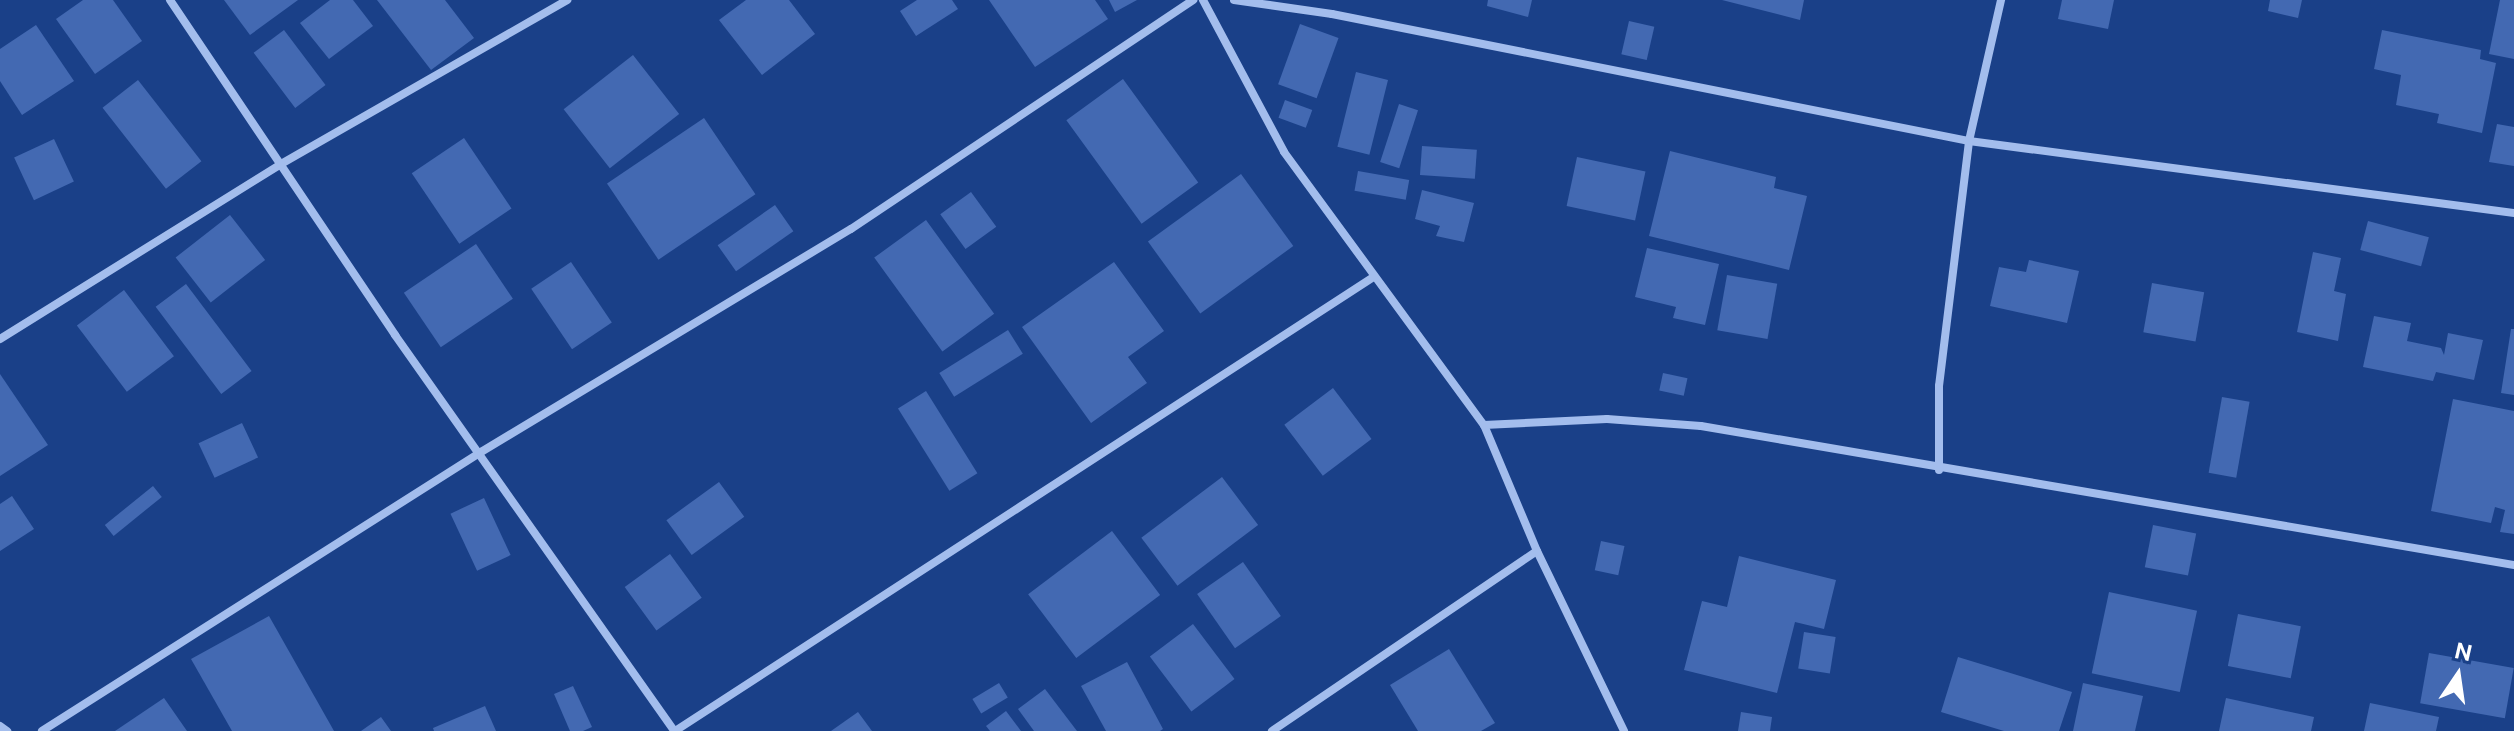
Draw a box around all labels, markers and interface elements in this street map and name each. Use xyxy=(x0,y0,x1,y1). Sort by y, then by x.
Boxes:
north arrow xyxy=(2418,635,2498,715)
text: N xyxy=(2452,637,2475,666)

